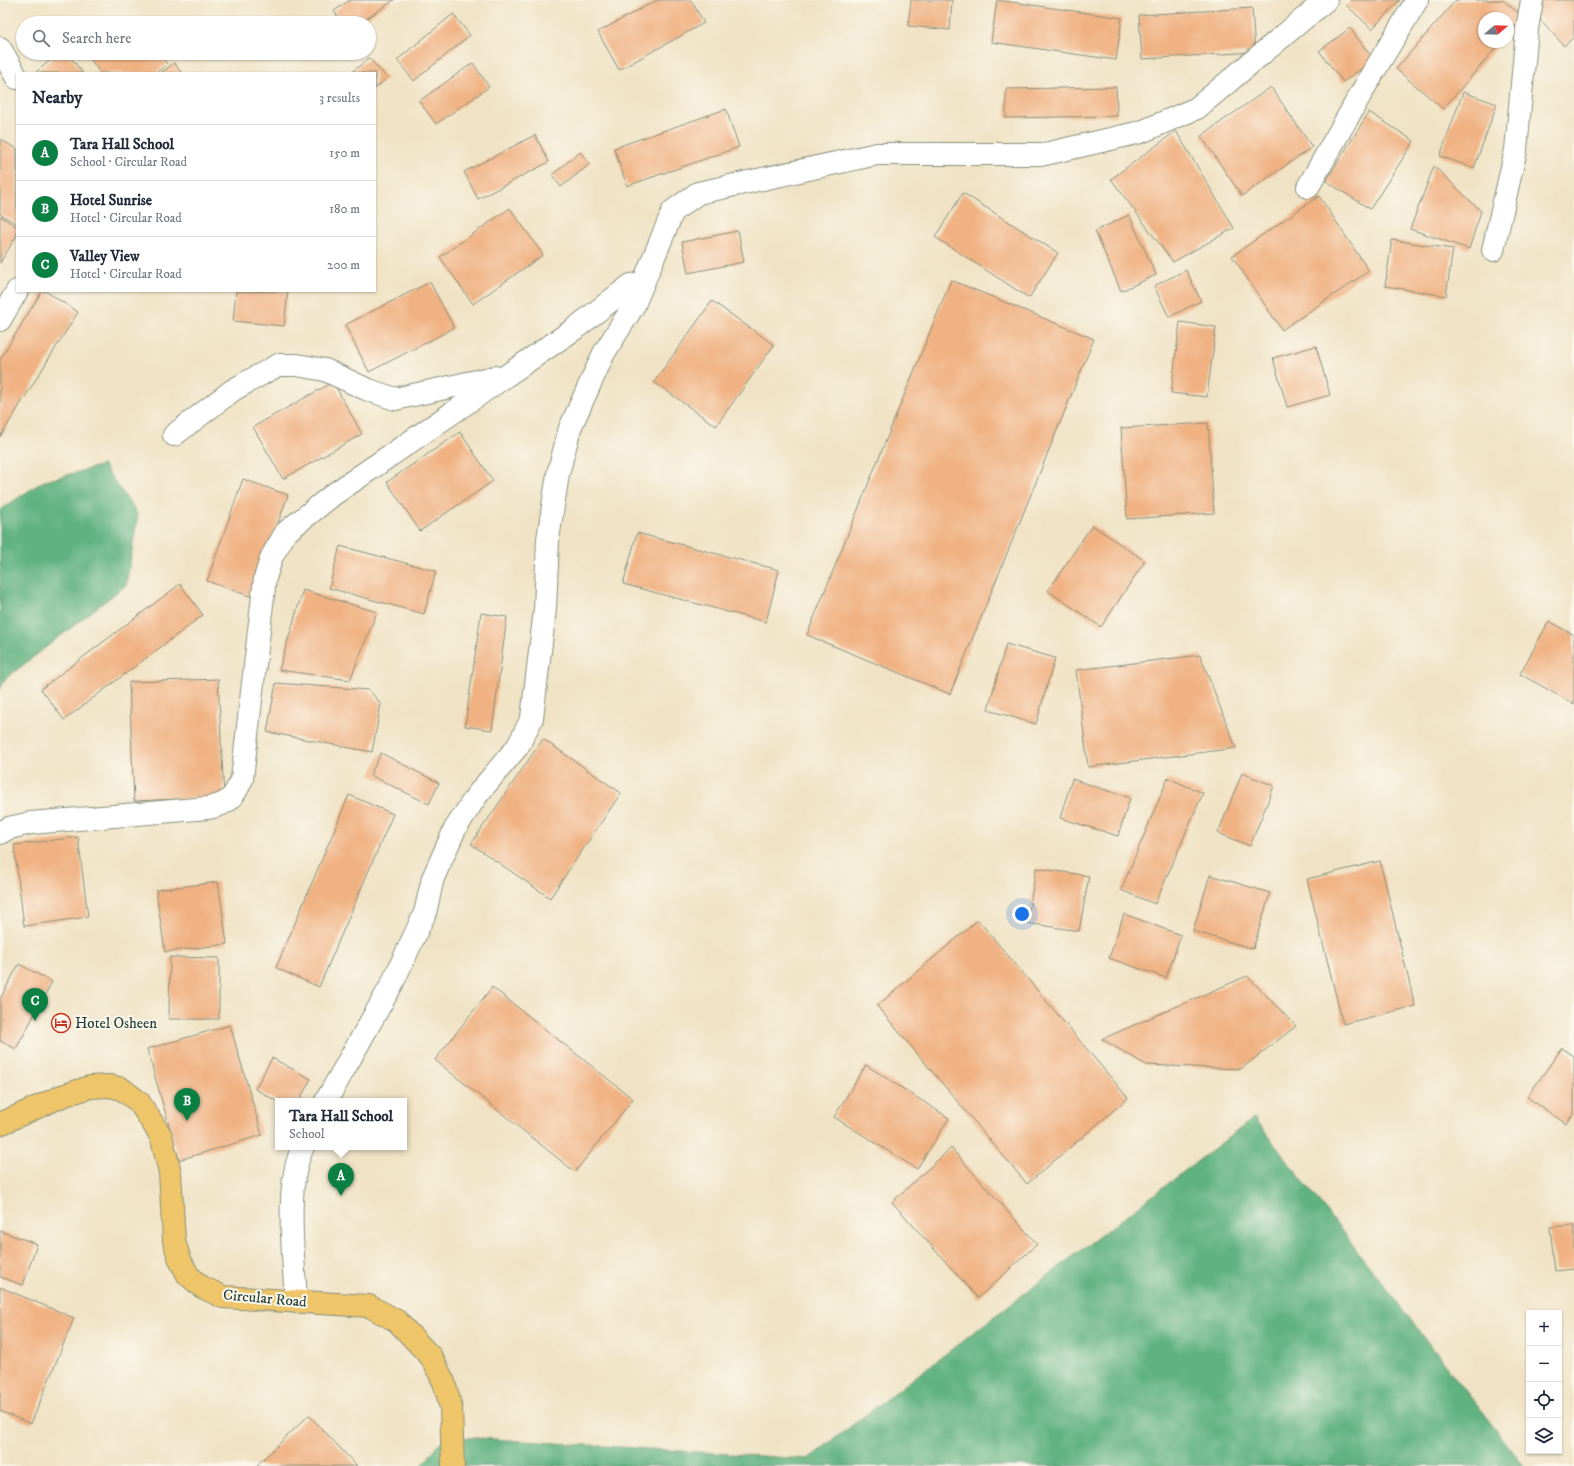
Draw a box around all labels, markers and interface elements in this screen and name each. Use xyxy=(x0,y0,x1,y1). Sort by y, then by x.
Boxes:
north arrow xyxy=(1478,12,1514,48)
search box xyxy=(16,16,376,60)
icon: search xyxy=(30,27,52,49)
text: Search here xyxy=(62,29,131,48)
text: Nearby xyxy=(32,87,82,109)
text: 3 results xyxy=(319,90,360,106)
text: Tara Hall School xyxy=(70,135,174,154)
text: A xyxy=(41,145,49,161)
text: 150 m xyxy=(329,145,360,161)
text: School · Circular Road xyxy=(70,154,187,170)
text: Hotel Sunrise xyxy=(70,191,152,210)
text: B xyxy=(41,201,49,217)
text: 180 m xyxy=(329,201,360,217)
text: Hotel · Circular Road xyxy=(70,210,182,226)
text: Valley View xyxy=(70,247,139,266)
text: C xyxy=(41,257,49,273)
text: 200 m xyxy=(327,257,360,273)
text: Hotel · Circular Road xyxy=(70,266,182,282)
your location xyxy=(1012,904,1032,924)
pin: C xyxy=(22,988,48,1021)
hotel icon: Hotel Osheen xyxy=(50,1012,72,1034)
place label: Hotel Osheen xyxy=(75,1014,157,1033)
pin: B xyxy=(174,1088,200,1121)
popup xyxy=(275,1098,407,1150)
text: Tara Hall School xyxy=(289,1107,393,1126)
text: School xyxy=(289,1126,325,1142)
pin: A xyxy=(328,1163,354,1196)
street label: Circular Road xyxy=(222,1285,308,1312)
map controls xyxy=(1526,1310,1562,1454)
button: + xyxy=(1526,1310,1562,1346)
button: − xyxy=(1526,1346,1562,1382)
button: locate xyxy=(1526,1382,1562,1418)
button: layers xyxy=(1526,1418,1562,1454)

